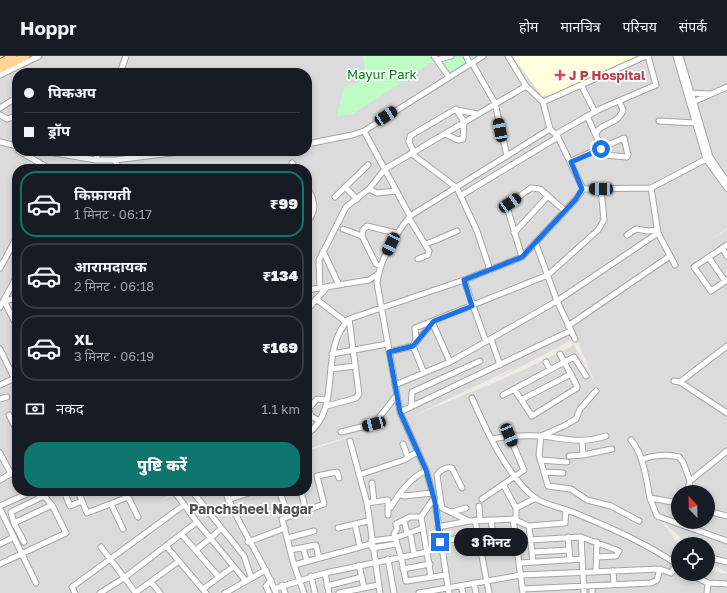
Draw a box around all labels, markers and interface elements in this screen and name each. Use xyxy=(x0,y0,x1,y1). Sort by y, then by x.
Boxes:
text: Hoppr xyxy=(20,16,77,39)
text: होम xyxy=(519,18,538,35)
text: मानचित्र xyxy=(560,18,601,35)
text: परिचय xyxy=(623,18,657,35)
text: संपर्क xyxy=(679,18,707,35)
park label: Mayur Park xyxy=(347,66,418,82)
place label: J P Hospital xyxy=(569,67,646,83)
marker: J P Hospital xyxy=(554,69,566,81)
text: पिकअप xyxy=(48,83,96,101)
car xyxy=(373,104,399,128)
car xyxy=(492,117,508,143)
text: ड्रॉप xyxy=(48,121,70,139)
route start xyxy=(592,140,610,158)
car xyxy=(589,183,613,195)
text: किफ़ायती xyxy=(74,185,131,203)
icon: car xyxy=(26,186,62,222)
car xyxy=(497,191,523,215)
text: ₹99 xyxy=(270,194,298,212)
text: 1 मिनट · 06:17 xyxy=(74,206,152,222)
car xyxy=(380,231,402,257)
text: आरामदायक xyxy=(74,257,147,275)
icon: car xyxy=(26,258,62,294)
text: ₹134 xyxy=(262,266,298,284)
text: 2 मिनट · 06:18 xyxy=(74,278,154,294)
icon: car xyxy=(26,330,62,366)
text: XL xyxy=(74,330,93,348)
text: ₹169 xyxy=(262,338,298,356)
text: 3 मिनट · 06:19 xyxy=(74,348,154,364)
icon: cash xyxy=(24,398,46,420)
text: नकद xyxy=(56,399,84,417)
text: 1.1 km xyxy=(261,401,300,417)
car xyxy=(361,415,387,433)
car xyxy=(499,422,519,448)
button: पुष्टि करें xyxy=(24,442,300,488)
north arrow xyxy=(671,485,715,529)
map controls xyxy=(671,485,715,581)
district label: Panchsheel Nagar xyxy=(189,500,314,517)
callout: 3 मिनट xyxy=(454,528,528,556)
route end xyxy=(431,533,449,551)
text: 3 मिनट xyxy=(471,534,511,550)
button: locate xyxy=(671,537,715,581)

